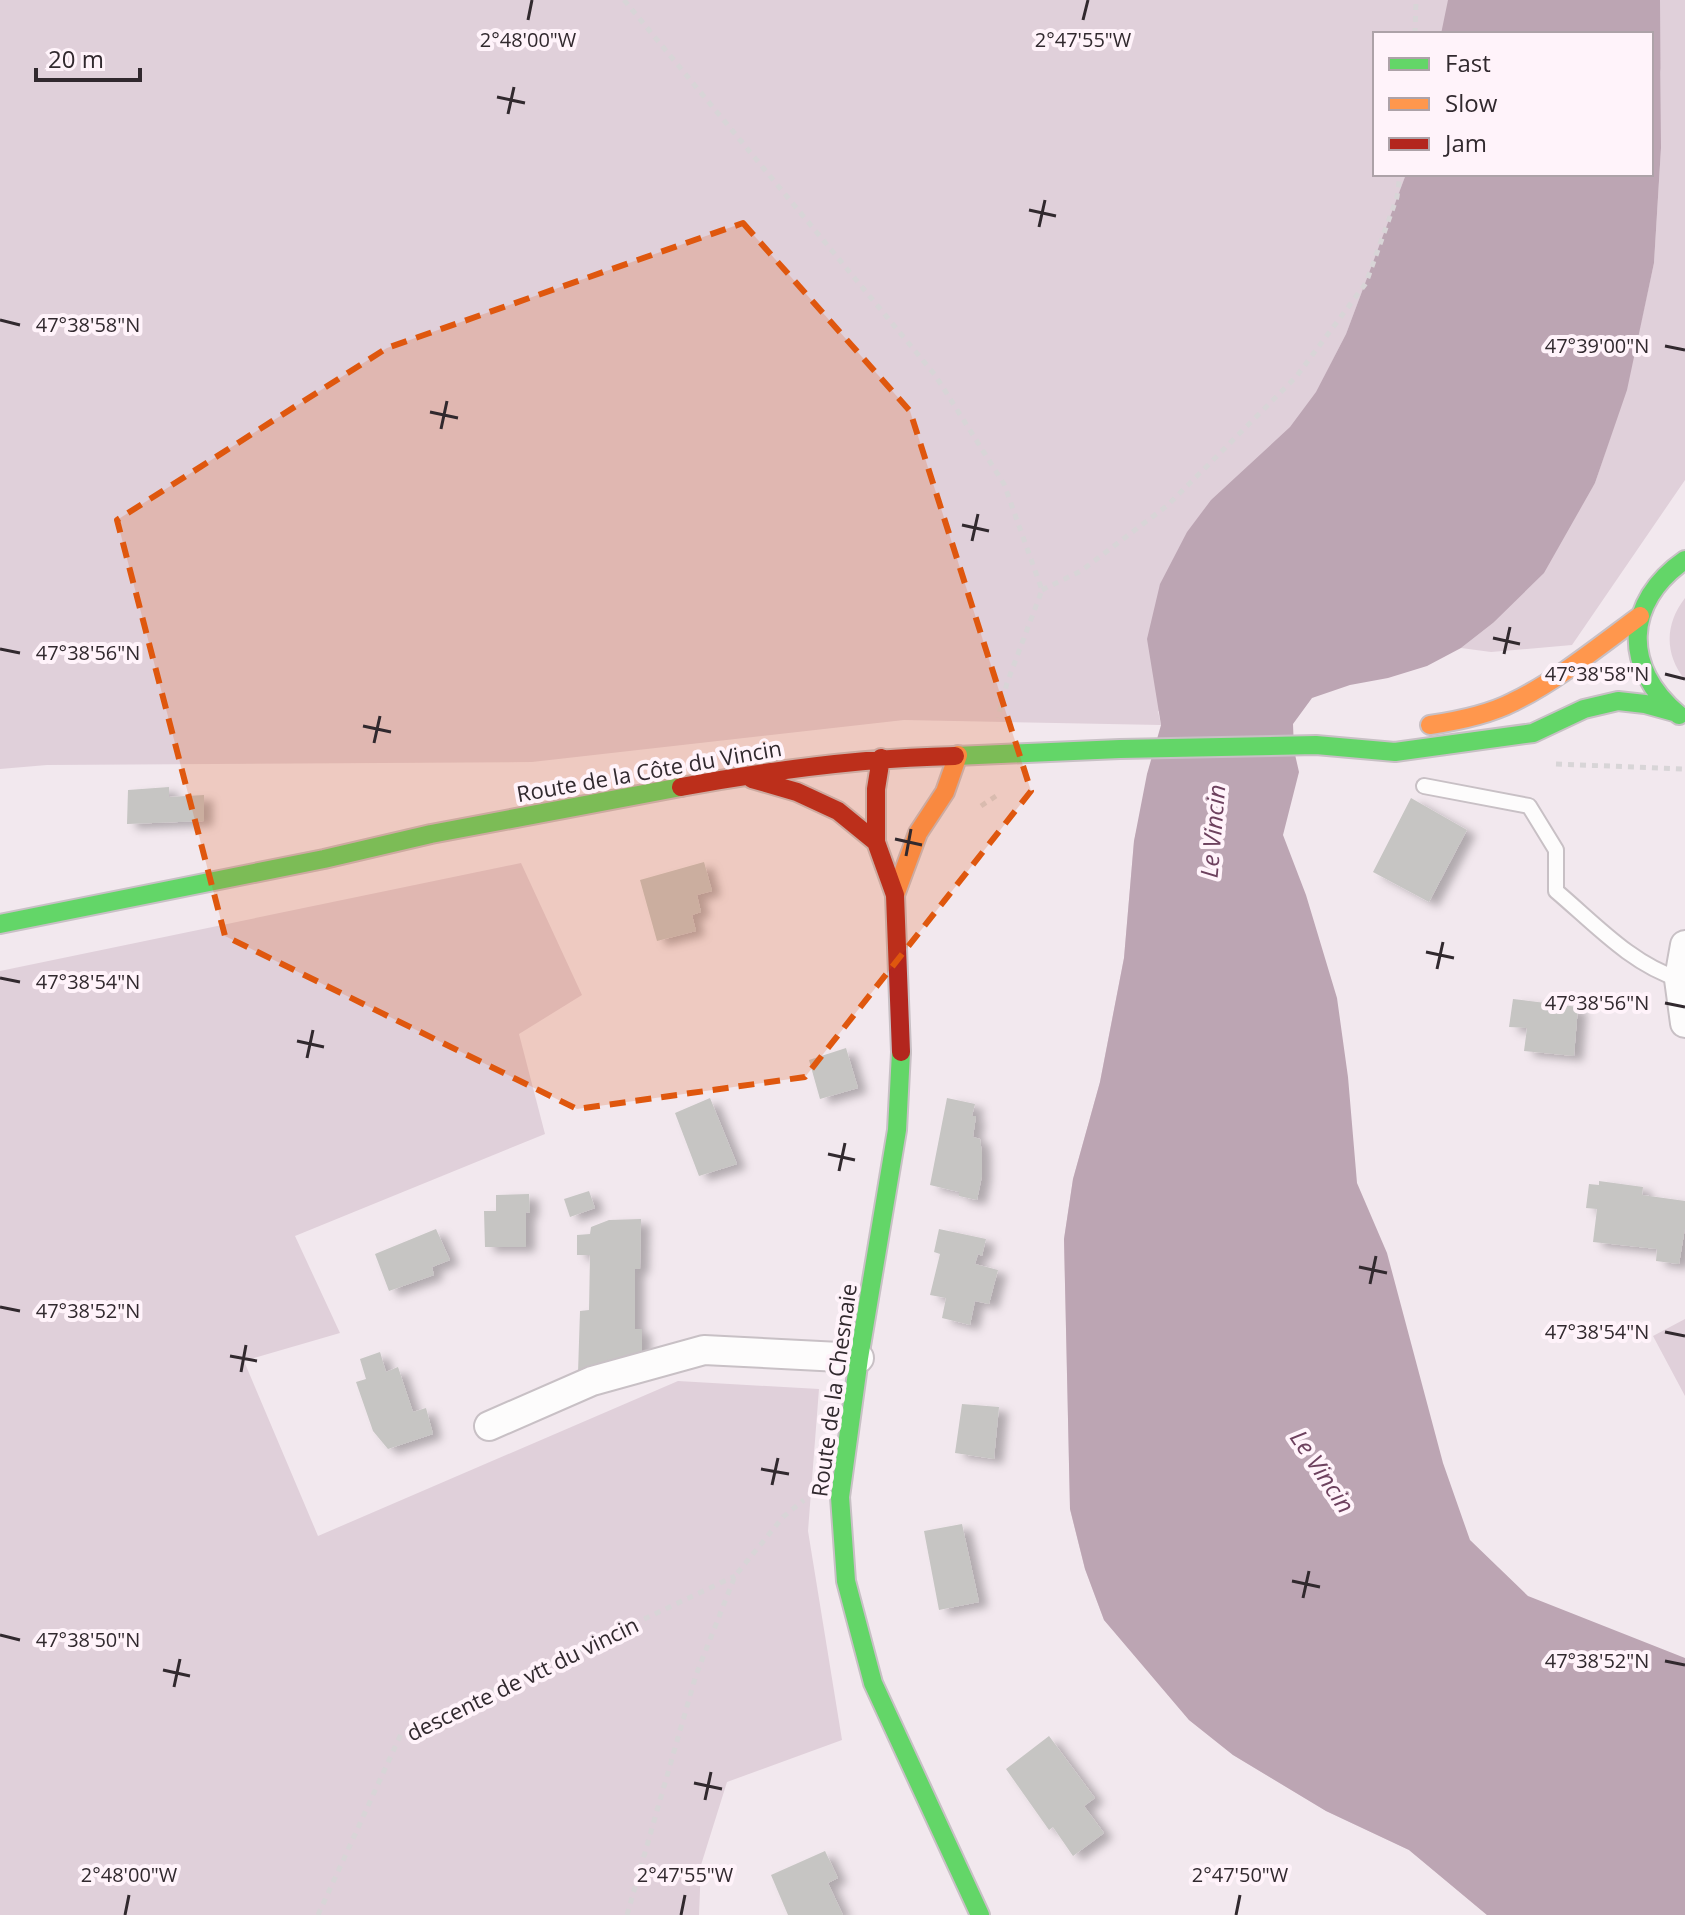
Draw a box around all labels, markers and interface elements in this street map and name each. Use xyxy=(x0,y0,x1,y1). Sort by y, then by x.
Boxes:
text: 2°48'00"W xyxy=(480,26,577,53)
text: 2°47'55"W xyxy=(1035,26,1132,53)
scale bar xyxy=(36,32,140,82)
legend xyxy=(1373,32,1653,176)
text: 20 m xyxy=(48,42,104,75)
text: Fast xyxy=(1445,46,1491,79)
text: Slow xyxy=(1445,86,1498,119)
text: Jam xyxy=(1443,126,1487,159)
text: 47°38'58"N xyxy=(36,311,140,338)
text: 47°39'00"N xyxy=(1545,332,1649,359)
text: 47°38'56"N xyxy=(36,639,140,666)
text: 47°38'58"N xyxy=(1545,660,1649,687)
street label: Route de la Côte du Vincin xyxy=(514,732,784,808)
water label: Le Vincin xyxy=(1191,783,1233,879)
text: 47°38'54"N xyxy=(36,968,140,995)
text: 47°38'56"N xyxy=(1545,989,1649,1016)
street label: Route de la Chesnaie xyxy=(803,1281,863,1499)
text: 47°38'52"N xyxy=(36,1297,140,1324)
text: 47°38'54"N xyxy=(1545,1318,1649,1345)
water label: Le Vincin xyxy=(1283,1423,1363,1519)
street label: descente de vtt du vincin xyxy=(401,1609,643,1747)
text: 47°38'50"N xyxy=(36,1626,140,1653)
text: 47°38'52"N xyxy=(1545,1647,1649,1674)
text: 2°48'00"W xyxy=(81,1861,178,1888)
text: 2°47'55"W xyxy=(637,1861,734,1888)
text: 2°47'50"W xyxy=(1192,1861,1289,1888)

